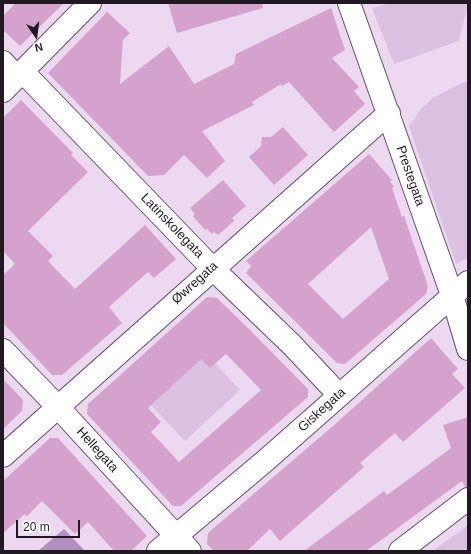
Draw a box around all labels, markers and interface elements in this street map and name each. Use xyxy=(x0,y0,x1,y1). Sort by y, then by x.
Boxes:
north arrow xyxy=(16,16,56,56)
text: N xyxy=(34,41,44,54)
street label: Prestegata xyxy=(392,144,428,208)
street label: Latinskolegata xyxy=(137,190,207,262)
street label: Øwregata xyxy=(169,258,221,308)
street label: Giskegata xyxy=(295,385,349,435)
street label: Hellegata xyxy=(73,424,121,476)
scale bar xyxy=(18,512,82,538)
text: 20 m xyxy=(23,520,50,534)

